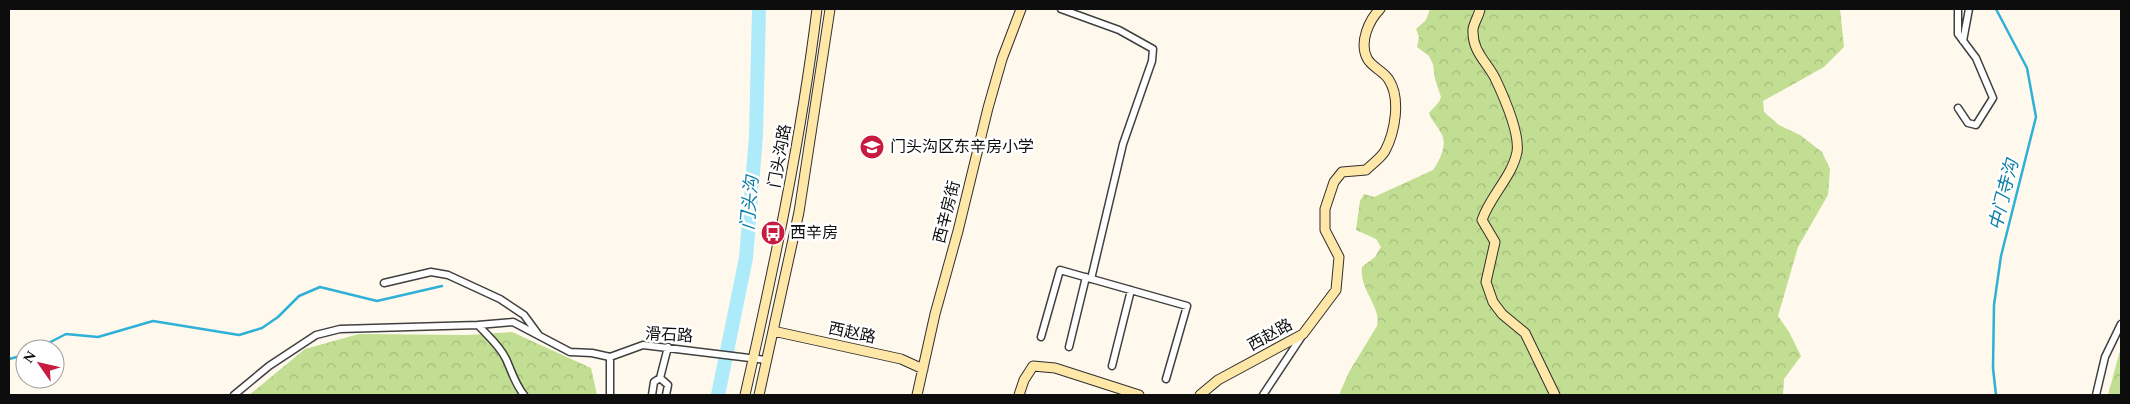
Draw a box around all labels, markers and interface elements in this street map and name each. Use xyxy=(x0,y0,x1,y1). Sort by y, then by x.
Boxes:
street label: 门头沟路 xyxy=(763,122,797,190)
school or university icon: 门头沟区东辛房小学 xyxy=(859,134,885,160)
place label: 门头沟区东辛房小学 xyxy=(890,135,1034,159)
water label: 中门寺沟 xyxy=(1982,155,2026,233)
water label: 门头沟 xyxy=(734,173,766,231)
street label: 西辛房街 xyxy=(928,178,966,246)
bus stop icon: 西辛房 xyxy=(760,220,786,246)
place label: 西辛房 xyxy=(790,221,838,245)
street label: 西赵路 xyxy=(1243,313,1297,357)
street label: 西赵路 xyxy=(826,316,878,350)
street label: 滑石路 xyxy=(644,322,694,348)
north arrow xyxy=(15,339,65,389)
text: N xyxy=(18,346,42,368)

